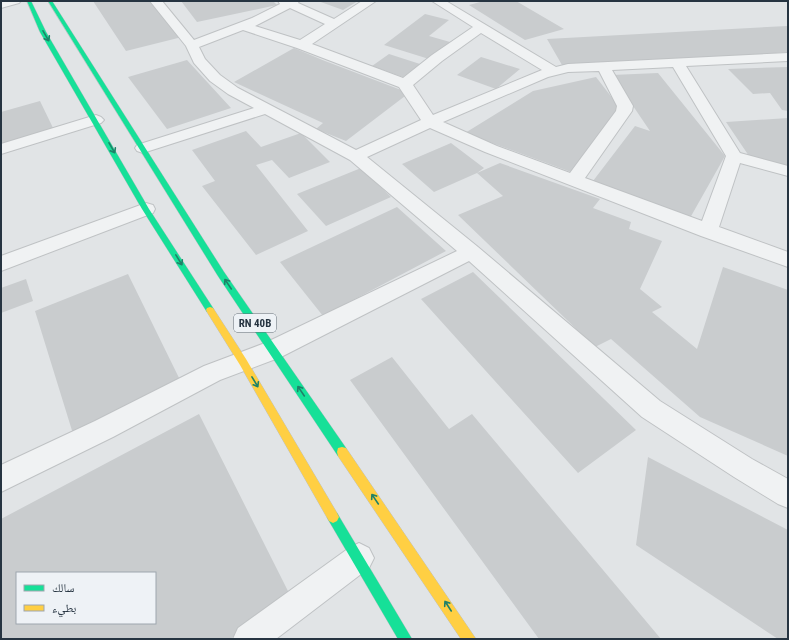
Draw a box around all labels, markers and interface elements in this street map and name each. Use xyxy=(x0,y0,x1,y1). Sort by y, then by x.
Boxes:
one-way arrow xyxy=(42,30,50,42)
one-way arrow xyxy=(108,142,116,154)
one-way arrow xyxy=(175,254,183,266)
one-way arrow xyxy=(224,279,232,290)
road number: RN 40B xyxy=(234,314,276,332)
one-way arrow xyxy=(251,376,259,388)
one-way arrow xyxy=(297,386,305,397)
one-way arrow xyxy=(371,494,379,505)
legend xyxy=(16,572,156,624)
text: سالك xyxy=(52,581,74,595)
text: بطيء xyxy=(52,601,76,618)
one-way arrow xyxy=(443,601,452,612)

